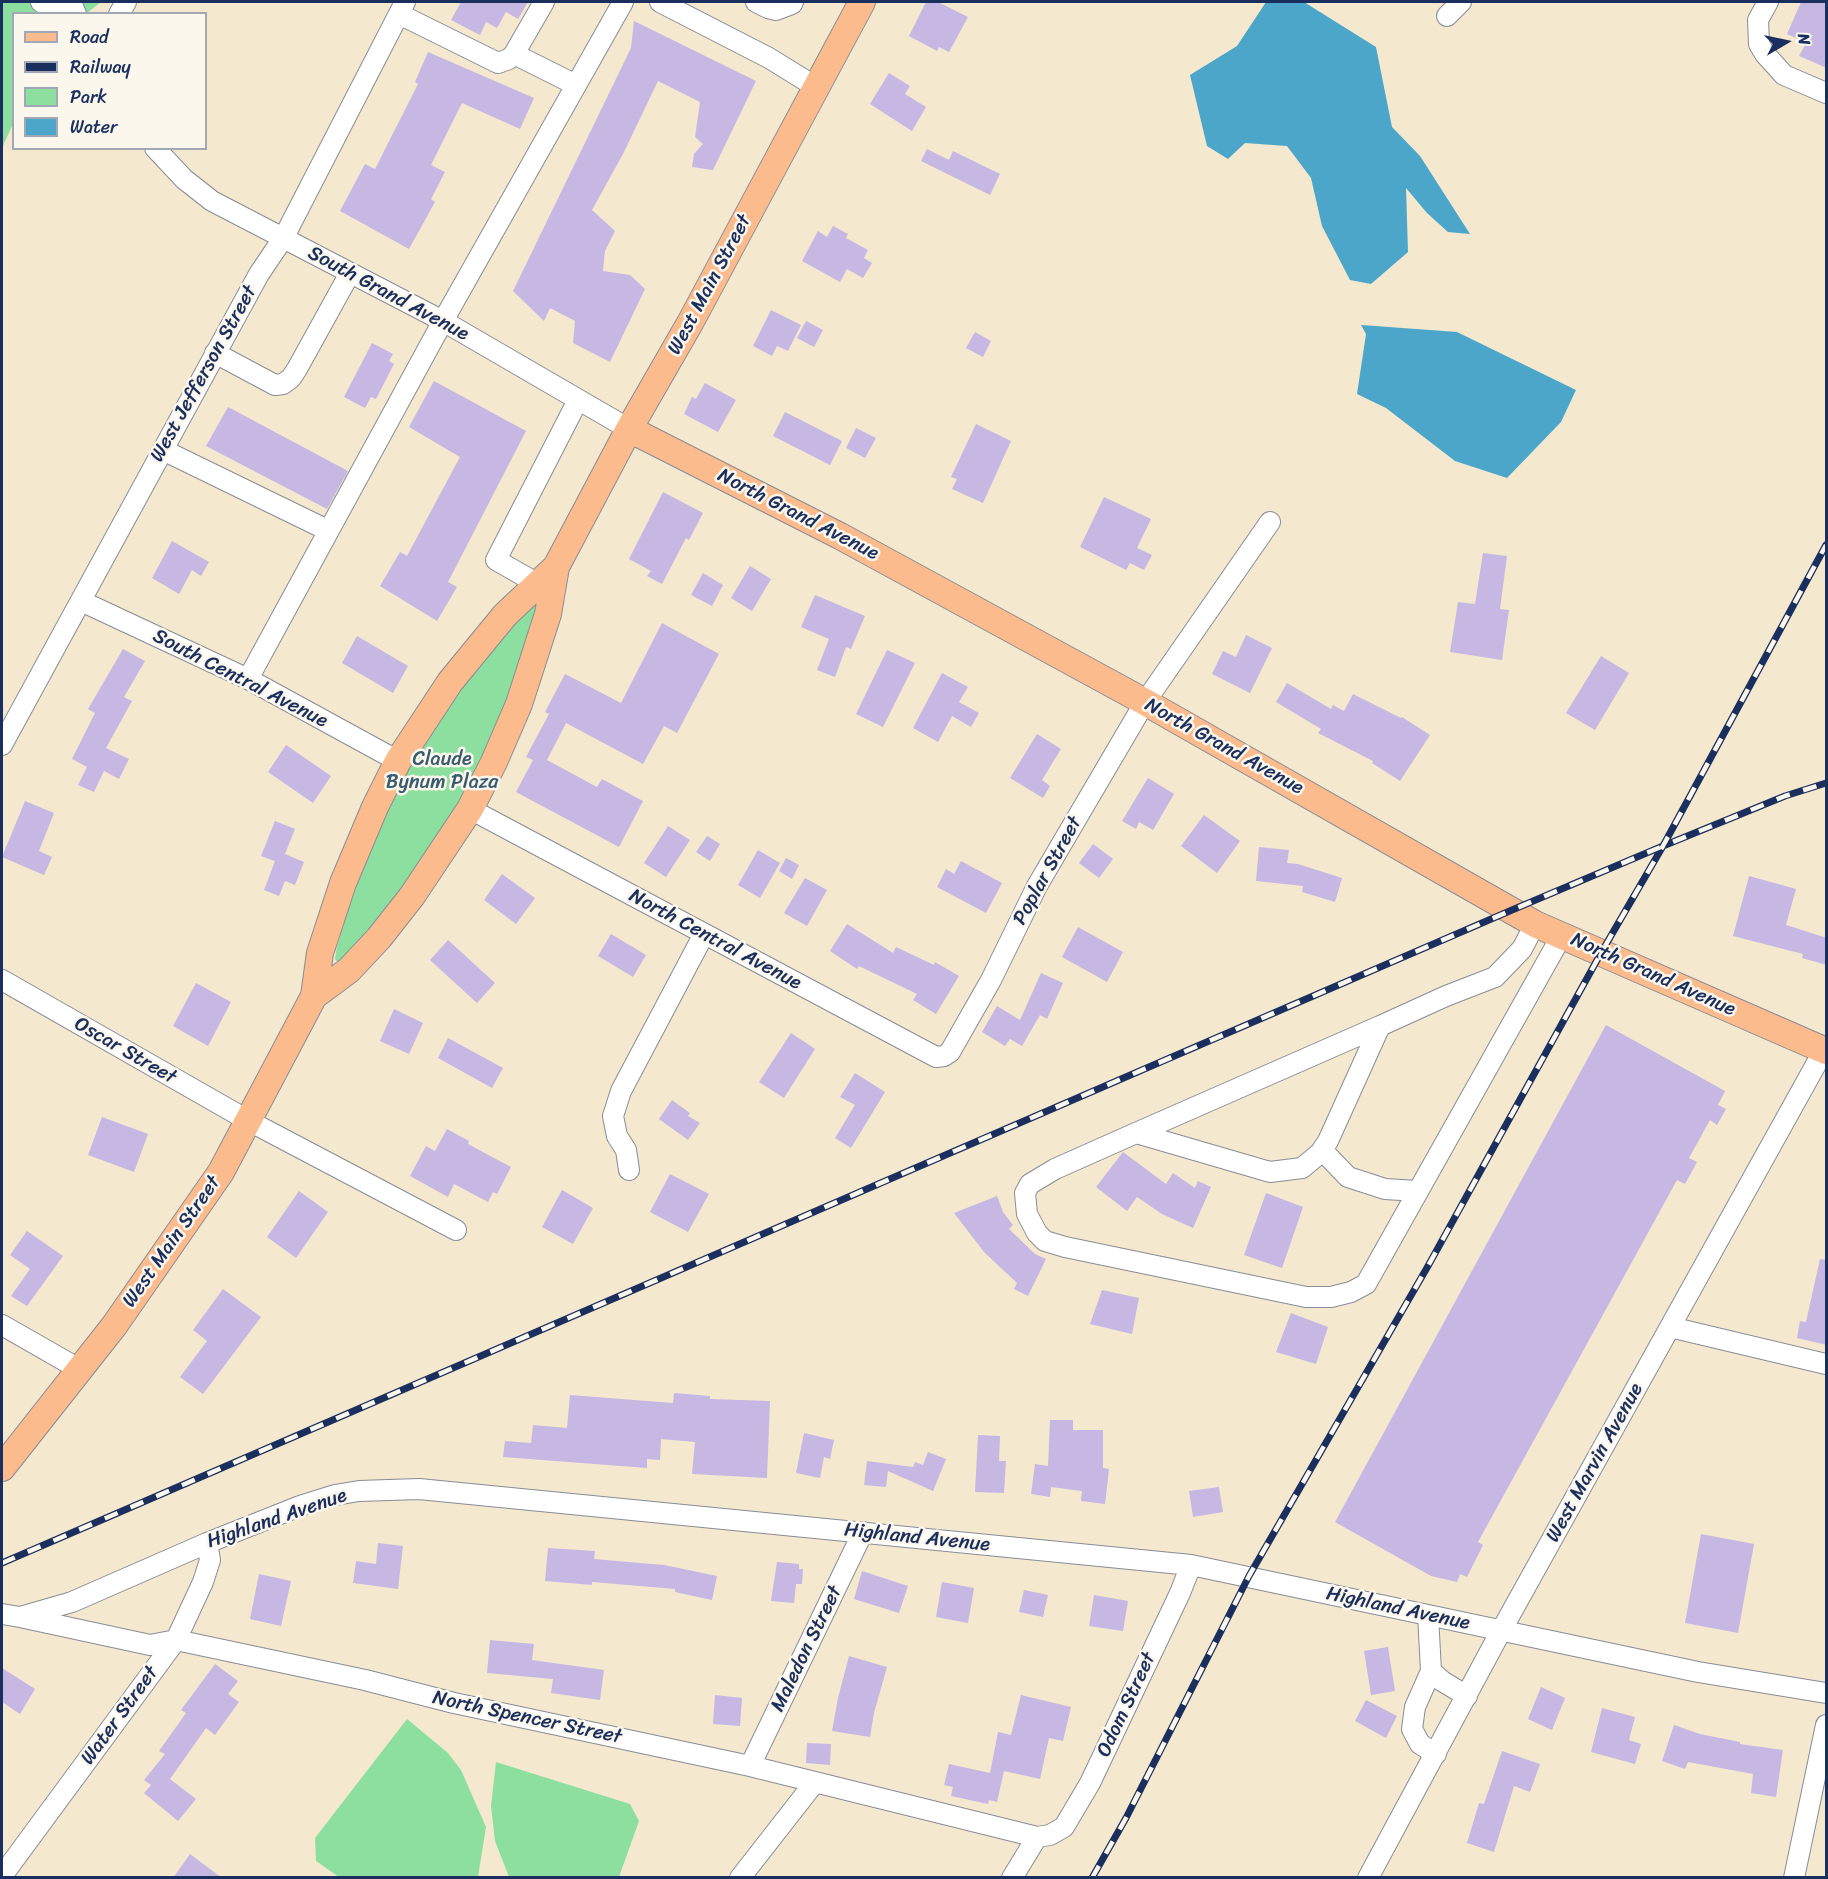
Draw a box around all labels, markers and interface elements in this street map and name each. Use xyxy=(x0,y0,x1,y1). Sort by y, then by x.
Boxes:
legend xyxy=(12,12,207,150)
north arrow xyxy=(1756,12,1816,72)
text: Road xyxy=(70,21,109,53)
text: N xyxy=(1789,31,1819,47)
text: Railway xyxy=(70,51,131,83)
text: Park xyxy=(70,81,107,113)
text: Water xyxy=(70,111,117,143)
street label: West Main Street xyxy=(663,211,757,359)
street label: South Grand Avenue xyxy=(303,241,473,347)
street label: West Jefferson Street xyxy=(146,282,262,466)
street label: North Grand Avenue xyxy=(713,464,883,566)
street label: South Central Avenue xyxy=(149,624,331,734)
street label: North Grand Avenue xyxy=(1140,693,1308,801)
park label: Claude Bynum Plaza xyxy=(386,748,498,795)
street label: Poplar Street xyxy=(1008,813,1088,929)
street label: North Central Avenue xyxy=(625,884,805,996)
street label: North Grand Avenue xyxy=(1567,928,1739,1022)
street label: Oscar Street xyxy=(70,1012,180,1090)
street label: West Main Street xyxy=(118,1172,226,1312)
street label: West Marvin Avenue xyxy=(1541,1379,1649,1547)
street label: Highland Avenue xyxy=(204,1484,350,1554)
street label: Highland Avenue xyxy=(843,1518,991,1558)
street label: Maledon Street xyxy=(766,1582,848,1716)
street label: Highland Avenue xyxy=(1324,1582,1472,1636)
street label: Odom Street xyxy=(1092,1649,1162,1761)
street label: Water Street xyxy=(76,1662,164,1770)
street label: North Spencer Street xyxy=(430,1686,624,1750)

